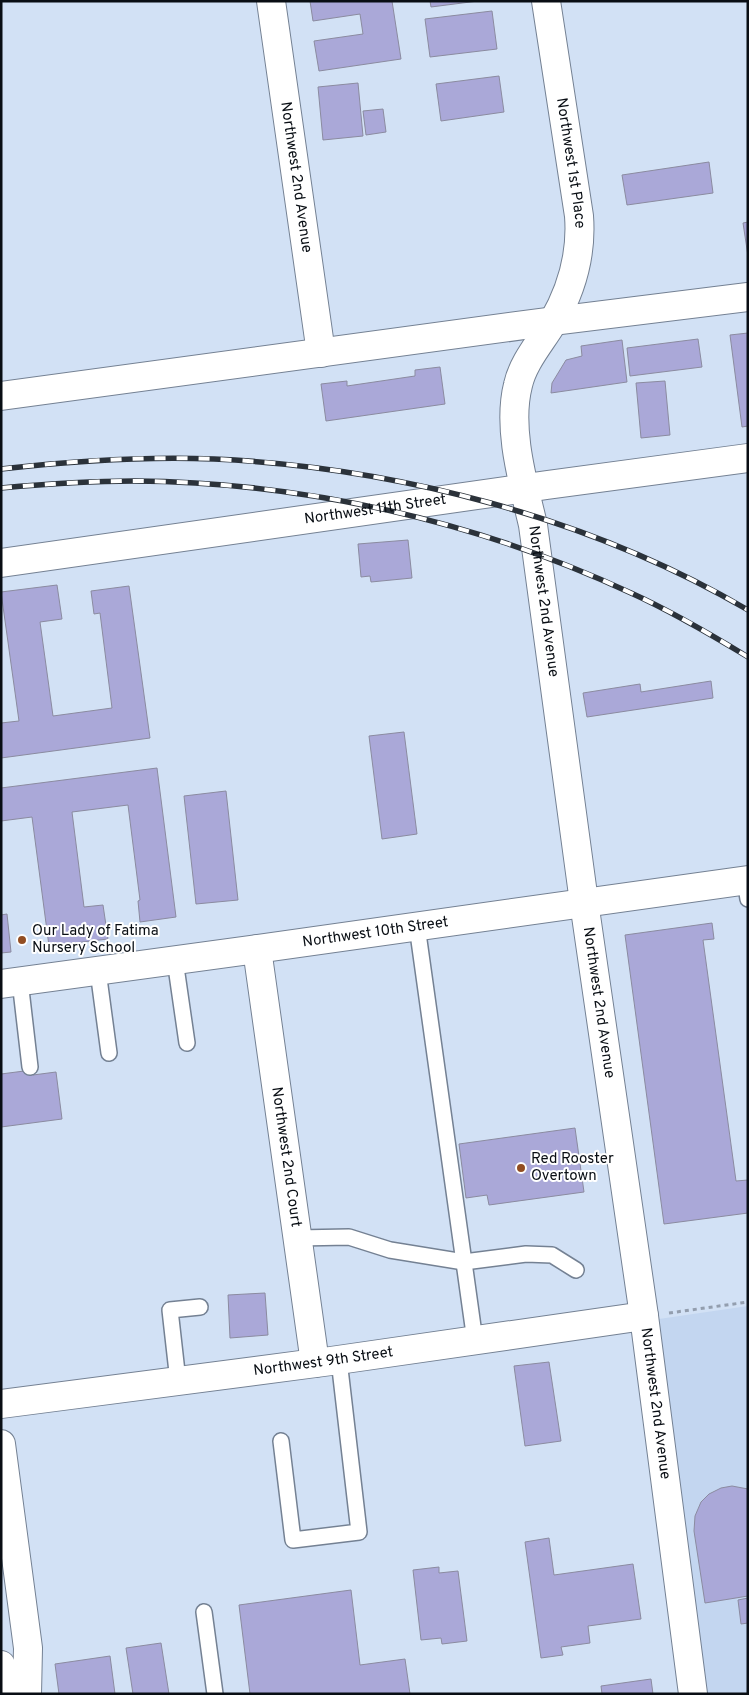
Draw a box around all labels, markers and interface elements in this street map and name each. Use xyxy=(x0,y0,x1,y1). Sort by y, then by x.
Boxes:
street label: Northwest 1st Place xyxy=(551,96,589,229)
street label: Northwest 2nd Avenue xyxy=(276,100,316,254)
street label: Northwest 11th Street xyxy=(303,490,447,529)
street label: Northwest 2nd Avenue xyxy=(524,524,563,678)
street label: Northwest 10th Street xyxy=(301,913,450,952)
place label: Our Lady of Fatima Nursery School xyxy=(32,922,159,958)
street label: Northwest 2nd Avenue xyxy=(578,926,619,1079)
marker: Our Lady of Fatima Nursery School xyxy=(16,934,28,946)
street label: Northwest 2nd Court xyxy=(267,1086,305,1228)
place label: Red Rooster Overtown xyxy=(531,1150,614,1186)
marker: Red Rooster Overtown xyxy=(515,1162,527,1174)
street label: Northwest 2nd Avenue xyxy=(636,1327,675,1480)
street label: Northwest 9th Street xyxy=(252,1343,394,1381)

